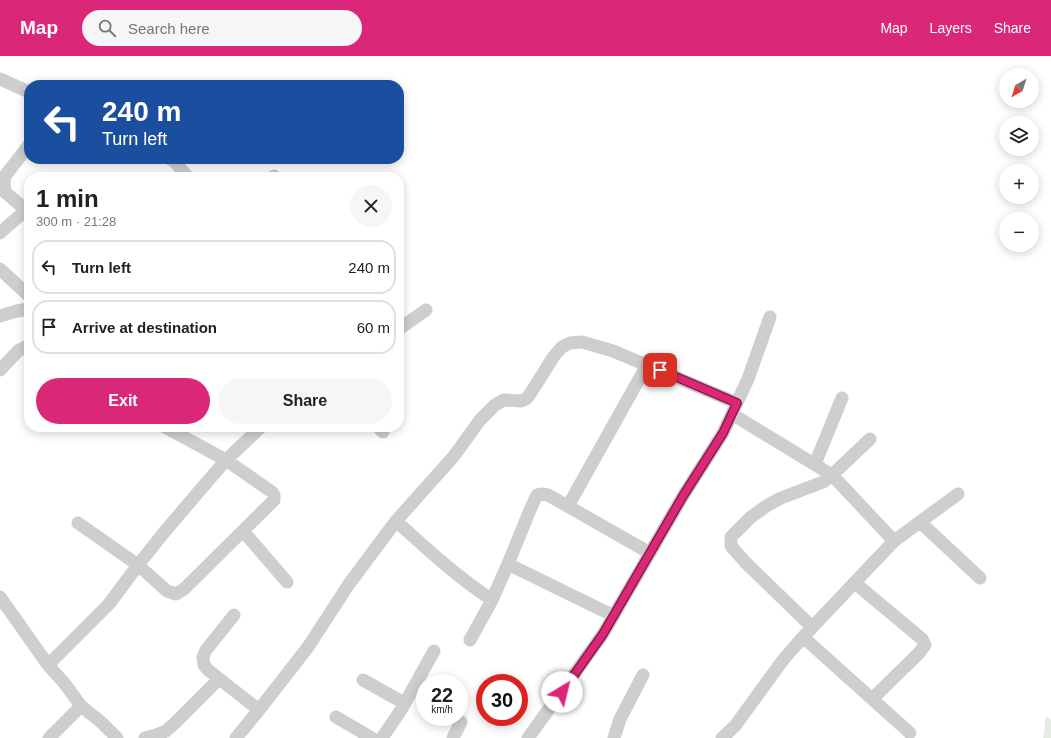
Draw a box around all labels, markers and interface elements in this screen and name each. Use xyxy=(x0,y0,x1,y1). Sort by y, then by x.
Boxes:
search box xyxy=(82,10,362,46)
text: Map xyxy=(20,17,58,38)
icon: search xyxy=(96,17,118,39)
text: Search here xyxy=(128,20,210,37)
text: Map xyxy=(880,20,908,36)
text: Layers xyxy=(930,20,972,36)
text: Share xyxy=(994,20,1031,36)
north arrow xyxy=(999,68,1039,108)
map controls xyxy=(999,68,1039,252)
icon: left xyxy=(36,96,88,148)
text: 240 m xyxy=(102,96,181,127)
button: layers xyxy=(999,116,1039,156)
text: Turn left xyxy=(102,129,167,149)
button: + xyxy=(999,164,1039,204)
text: 1 min xyxy=(36,185,99,212)
button: close xyxy=(350,185,392,227)
button: − xyxy=(999,212,1039,252)
text: 300 m · 21:28 xyxy=(36,214,116,229)
icon: left xyxy=(38,256,60,278)
text: Turn left xyxy=(72,259,131,276)
text: 240 m xyxy=(348,259,390,276)
icon: arrive xyxy=(38,316,60,338)
text: Arrive at destination xyxy=(72,319,217,336)
text: 60 m xyxy=(357,319,390,336)
pin xyxy=(643,353,677,387)
icon: arrive xyxy=(649,359,671,381)
button: Exit xyxy=(36,378,210,424)
button: Share xyxy=(218,378,392,424)
position arrow xyxy=(541,671,583,713)
speed limit sign: 30 xyxy=(476,674,528,726)
text: 22 xyxy=(431,684,453,706)
text: km/h xyxy=(431,704,453,715)

